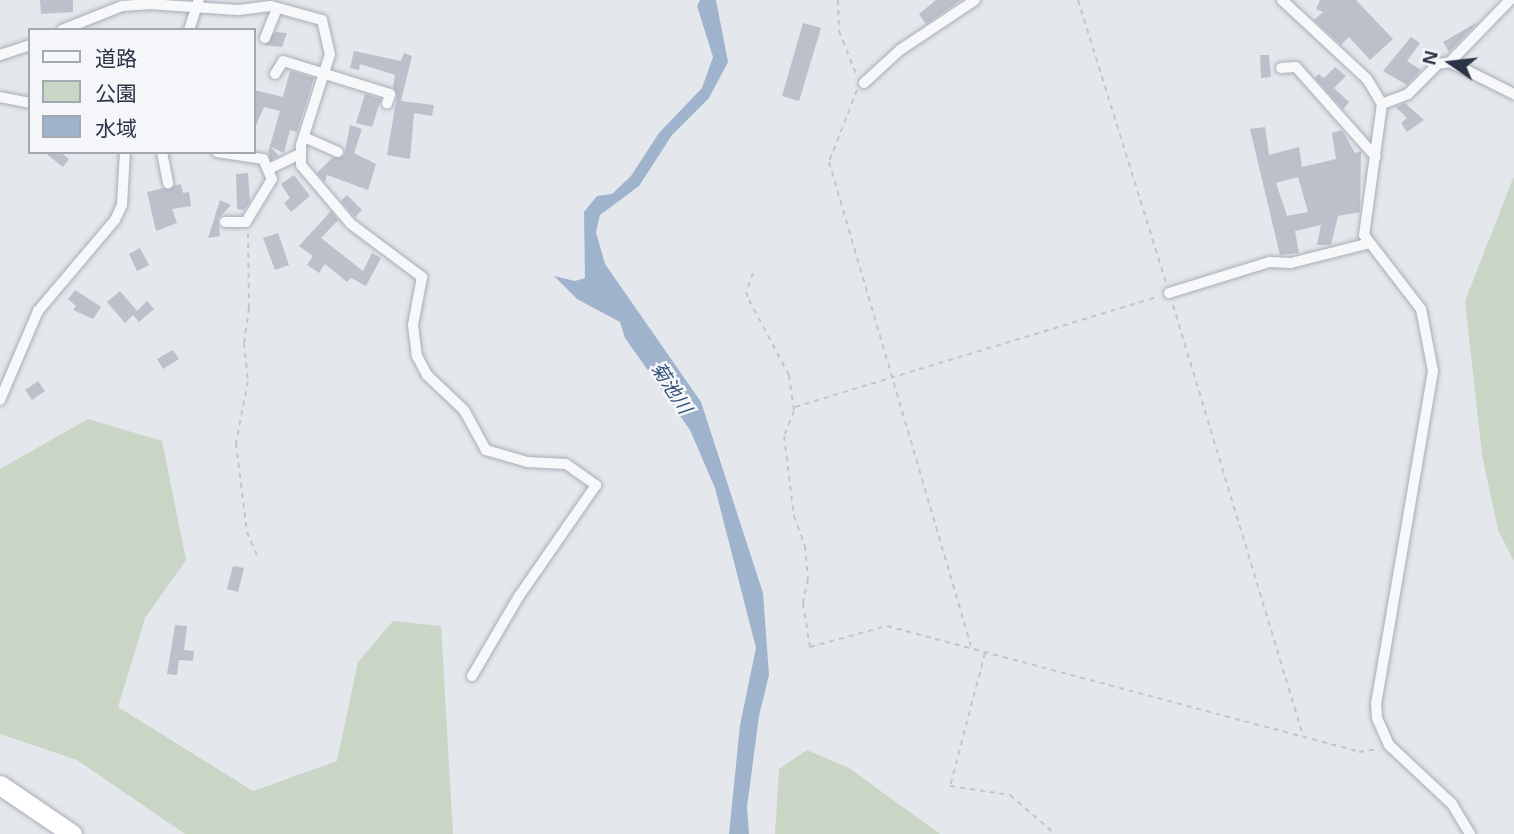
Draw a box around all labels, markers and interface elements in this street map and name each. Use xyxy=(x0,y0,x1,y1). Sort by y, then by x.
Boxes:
legend xyxy=(28,28,256,154)
north arrow xyxy=(1416,28,1486,98)
text: 道路 xyxy=(95,47,137,70)
text: N xyxy=(1418,49,1442,67)
text: 公園 xyxy=(95,82,137,105)
text: 水域 xyxy=(95,117,137,140)
water label: 菊池川 xyxy=(646,358,696,418)

